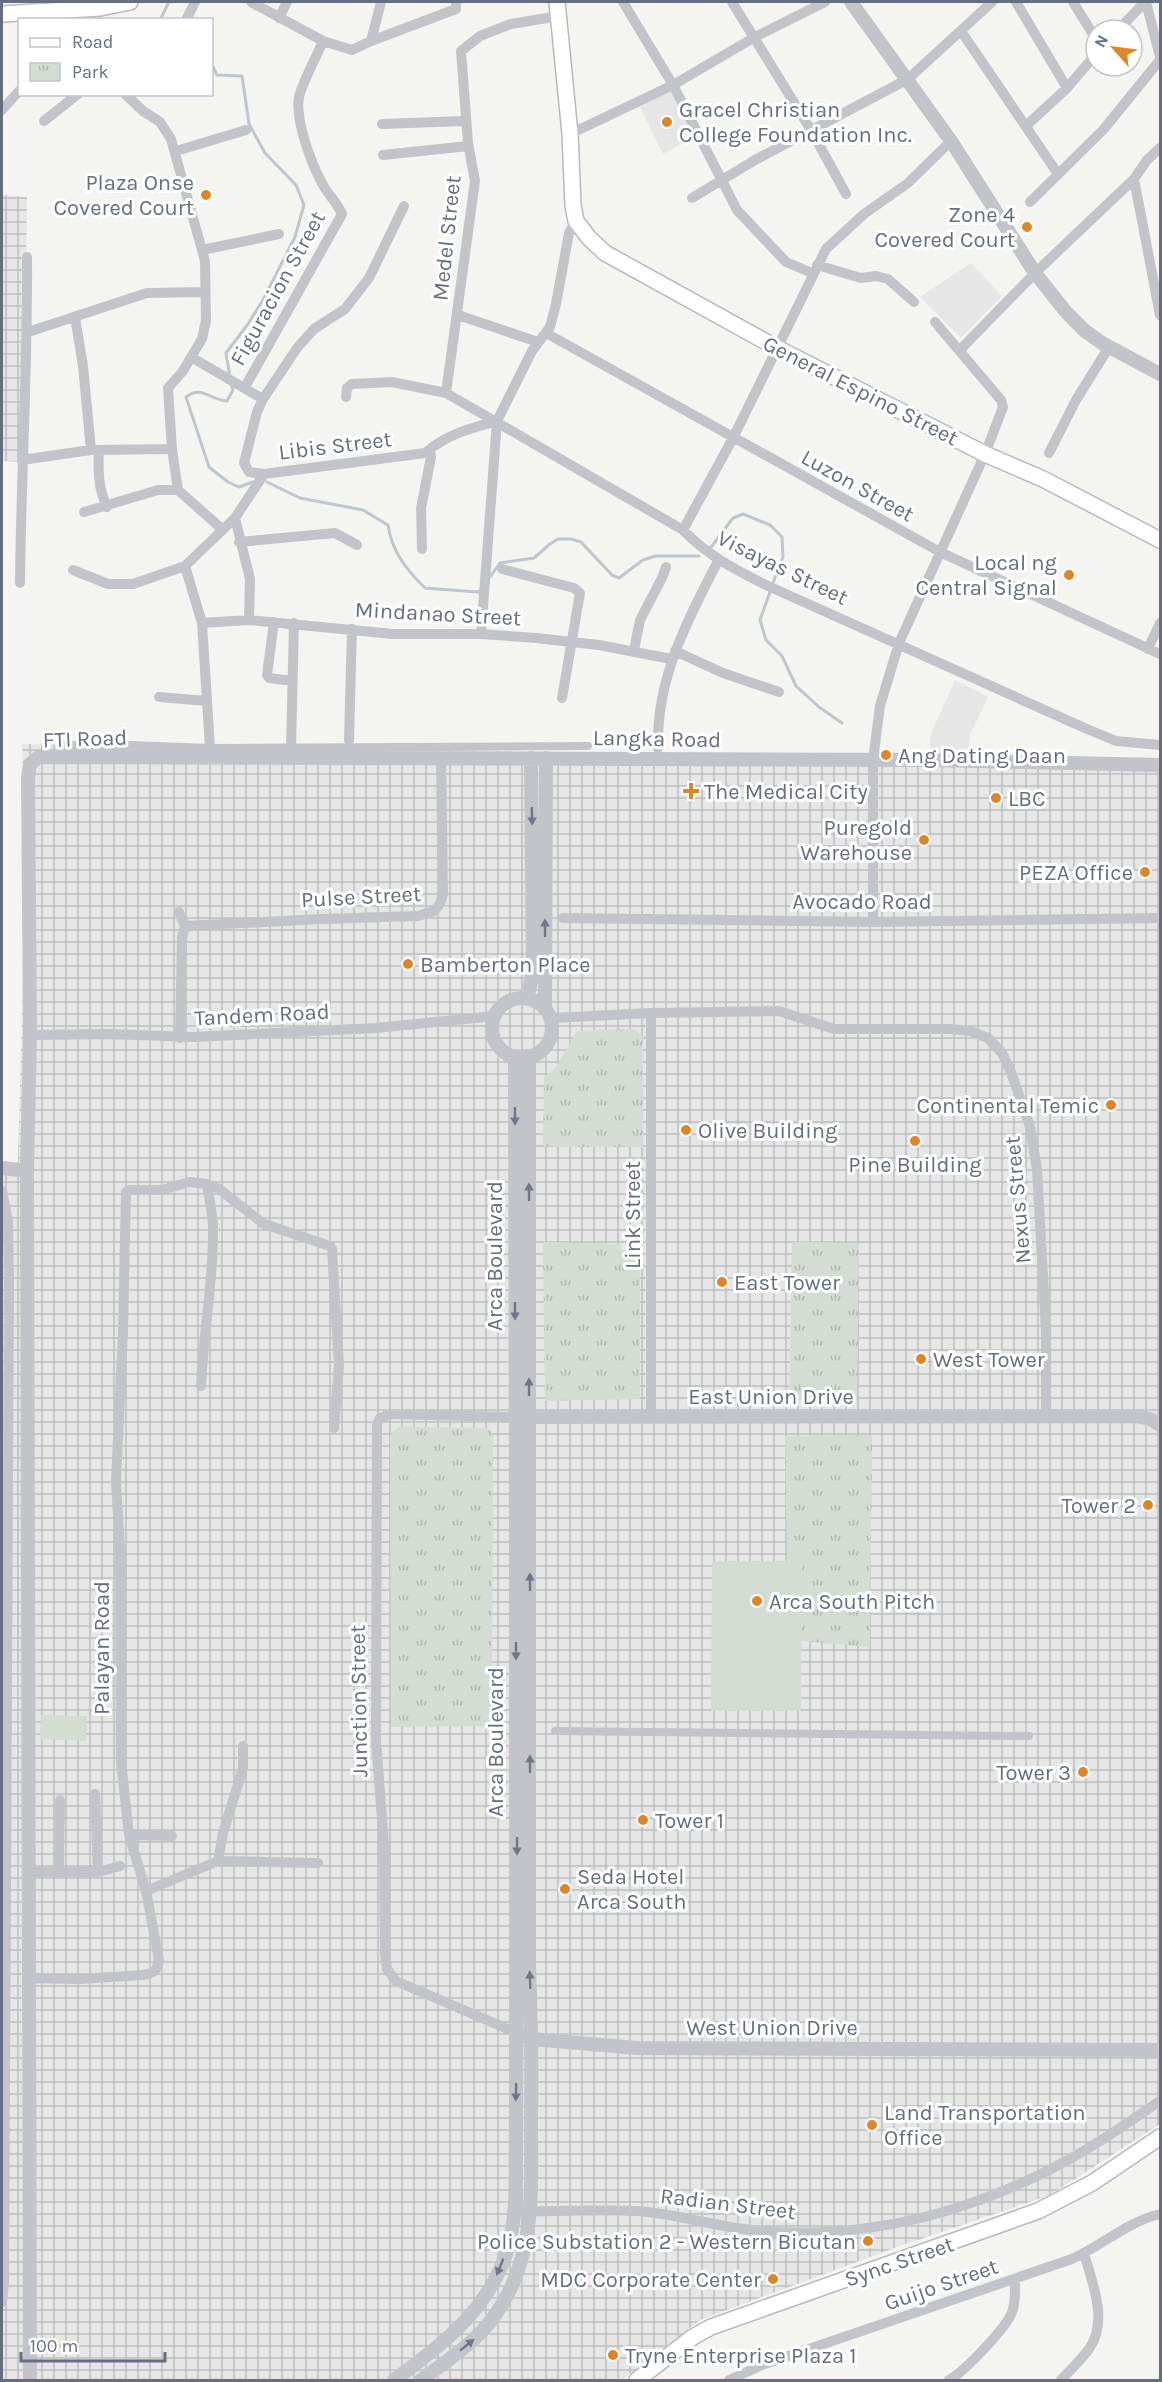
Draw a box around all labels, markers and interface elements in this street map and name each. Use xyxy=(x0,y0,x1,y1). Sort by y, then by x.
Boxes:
legend xyxy=(18,18,213,96)
north arrow xyxy=(1084,18,1144,78)
text: Road xyxy=(72,31,113,53)
text: N xyxy=(1090,32,1112,51)
text: Park xyxy=(72,61,109,83)
place label: Gracel Christian College Foundation Inc. xyxy=(679,97,912,148)
marker: Gracel Christian College Foundation Inc. xyxy=(660,115,674,129)
place label: Plaza Onse Covered Court xyxy=(54,170,194,221)
street label: Medel Street xyxy=(427,174,467,302)
marker: Plaza Onse Covered Court xyxy=(199,188,213,202)
place label: Zone 4 Covered Court xyxy=(875,202,1015,253)
street label: Figuracion Street xyxy=(225,207,331,370)
marker: Zone 4 Covered Court xyxy=(1020,220,1034,234)
street label: General Espino Street xyxy=(759,330,963,451)
street label: Libis Street xyxy=(277,426,393,466)
street label: Luzon Street xyxy=(797,444,918,528)
street label: Visayas Street xyxy=(713,525,852,611)
place label: Local ng Central Signal xyxy=(915,550,1058,601)
marker: Local ng Central Signal xyxy=(1062,568,1076,582)
street label: Mindanao Street xyxy=(354,597,522,631)
street label: FTI Road xyxy=(42,725,128,753)
street label: Langka Road xyxy=(593,725,721,753)
place label: Ang Dating Daan xyxy=(898,743,1066,769)
marker: Ang Dating Daan xyxy=(879,748,893,762)
place label: The Medical City xyxy=(704,779,868,805)
marker: The Medical City xyxy=(682,782,700,800)
place label: LBC xyxy=(1008,786,1045,812)
marker: LBC xyxy=(989,791,1003,805)
one-way arrow xyxy=(527,807,537,826)
place label: Puregold Warehouse xyxy=(800,815,912,866)
marker: Puregold Warehouse xyxy=(917,833,931,847)
place label: PEZA Office xyxy=(1019,860,1133,886)
marker: PEZA Office xyxy=(1138,865,1152,879)
street label: Pulse Street xyxy=(300,881,422,913)
street label: Avocado Road xyxy=(792,889,932,915)
one-way arrow xyxy=(540,919,550,938)
place label: Bamberton Place xyxy=(420,952,591,978)
marker: Bamberton Place xyxy=(401,957,415,971)
street label: Tandem Road xyxy=(194,998,330,1032)
place label: Continental Temic xyxy=(917,1093,1099,1119)
marker: Continental Temic xyxy=(1104,1098,1118,1112)
one-way arrow xyxy=(510,1107,520,1126)
place label: Olive Building xyxy=(698,1118,838,1144)
marker: Olive Building xyxy=(679,1123,693,1137)
marker: Pine Building xyxy=(908,1134,922,1148)
street label: Nexus Street xyxy=(999,1135,1037,1265)
place label: Pine Building xyxy=(848,1152,982,1178)
street label: Link Street xyxy=(620,1161,646,1269)
street label: Arca Boulevard xyxy=(482,1181,508,1331)
one-way arrow xyxy=(524,1182,534,1201)
place label: East Tower xyxy=(734,1270,840,1296)
marker: East Tower xyxy=(715,1275,729,1289)
one-way arrow xyxy=(510,1302,520,1321)
place label: West Tower xyxy=(933,1347,1045,1373)
marker: West Tower xyxy=(914,1352,928,1366)
one-way arrow xyxy=(524,1377,534,1396)
street label: East Union Drive xyxy=(688,1384,854,1410)
place label: Tower 2 xyxy=(1062,1493,1136,1519)
marker: Tower 2 xyxy=(1141,1498,1155,1512)
one-way arrow xyxy=(525,1572,535,1591)
street label: Palayan Road xyxy=(89,1581,115,1715)
place label: Arca South Pitch xyxy=(769,1589,935,1615)
marker: Arca South Pitch xyxy=(750,1594,764,1608)
street label: Junction Street xyxy=(345,1624,373,1777)
one-way arrow xyxy=(511,1642,521,1661)
street label: Arca Boulevard xyxy=(483,1667,509,1817)
one-way arrow xyxy=(525,1755,535,1774)
place label: Tower 3 xyxy=(996,1760,1071,1786)
marker: Tower 3 xyxy=(1076,1765,1090,1779)
place label: Tower 1 xyxy=(655,1808,724,1834)
marker: Tower 1 xyxy=(636,1813,650,1827)
one-way arrow xyxy=(512,1837,521,1856)
place label: Seda Hotel Arca South xyxy=(577,1864,686,1915)
marker: Seda Hotel Arca South xyxy=(558,1882,572,1896)
one-way arrow xyxy=(525,1971,534,1990)
street label: West Union Drive xyxy=(686,2015,858,2041)
one-way arrow xyxy=(511,2082,521,2101)
place label: Land Transportation Office xyxy=(884,2100,1086,2151)
marker: Land Transportation Office xyxy=(865,2118,879,2132)
street label: Radian Street xyxy=(659,2183,797,2225)
place label: Police Substation 2 - Western Bicutan xyxy=(477,2229,856,2255)
street label: Sync Street xyxy=(841,2231,957,2293)
marker: Police Substation 2 - Western Bicutan xyxy=(861,2234,875,2248)
street label: Guijo Street xyxy=(881,2253,1002,2317)
one-way arrow xyxy=(495,2259,505,2277)
place label: MDC Corporate Center xyxy=(540,2267,761,2293)
marker: MDC Corporate Center xyxy=(766,2272,780,2286)
scale bar xyxy=(21,2325,165,2363)
text: 100 m xyxy=(30,2335,78,2357)
one-way arrow xyxy=(459,2339,474,2352)
place label: Tryne Enterprise Plaza 1 xyxy=(625,2343,857,2369)
marker: Tryne Enterprise Plaza 1 xyxy=(606,2348,620,2362)

